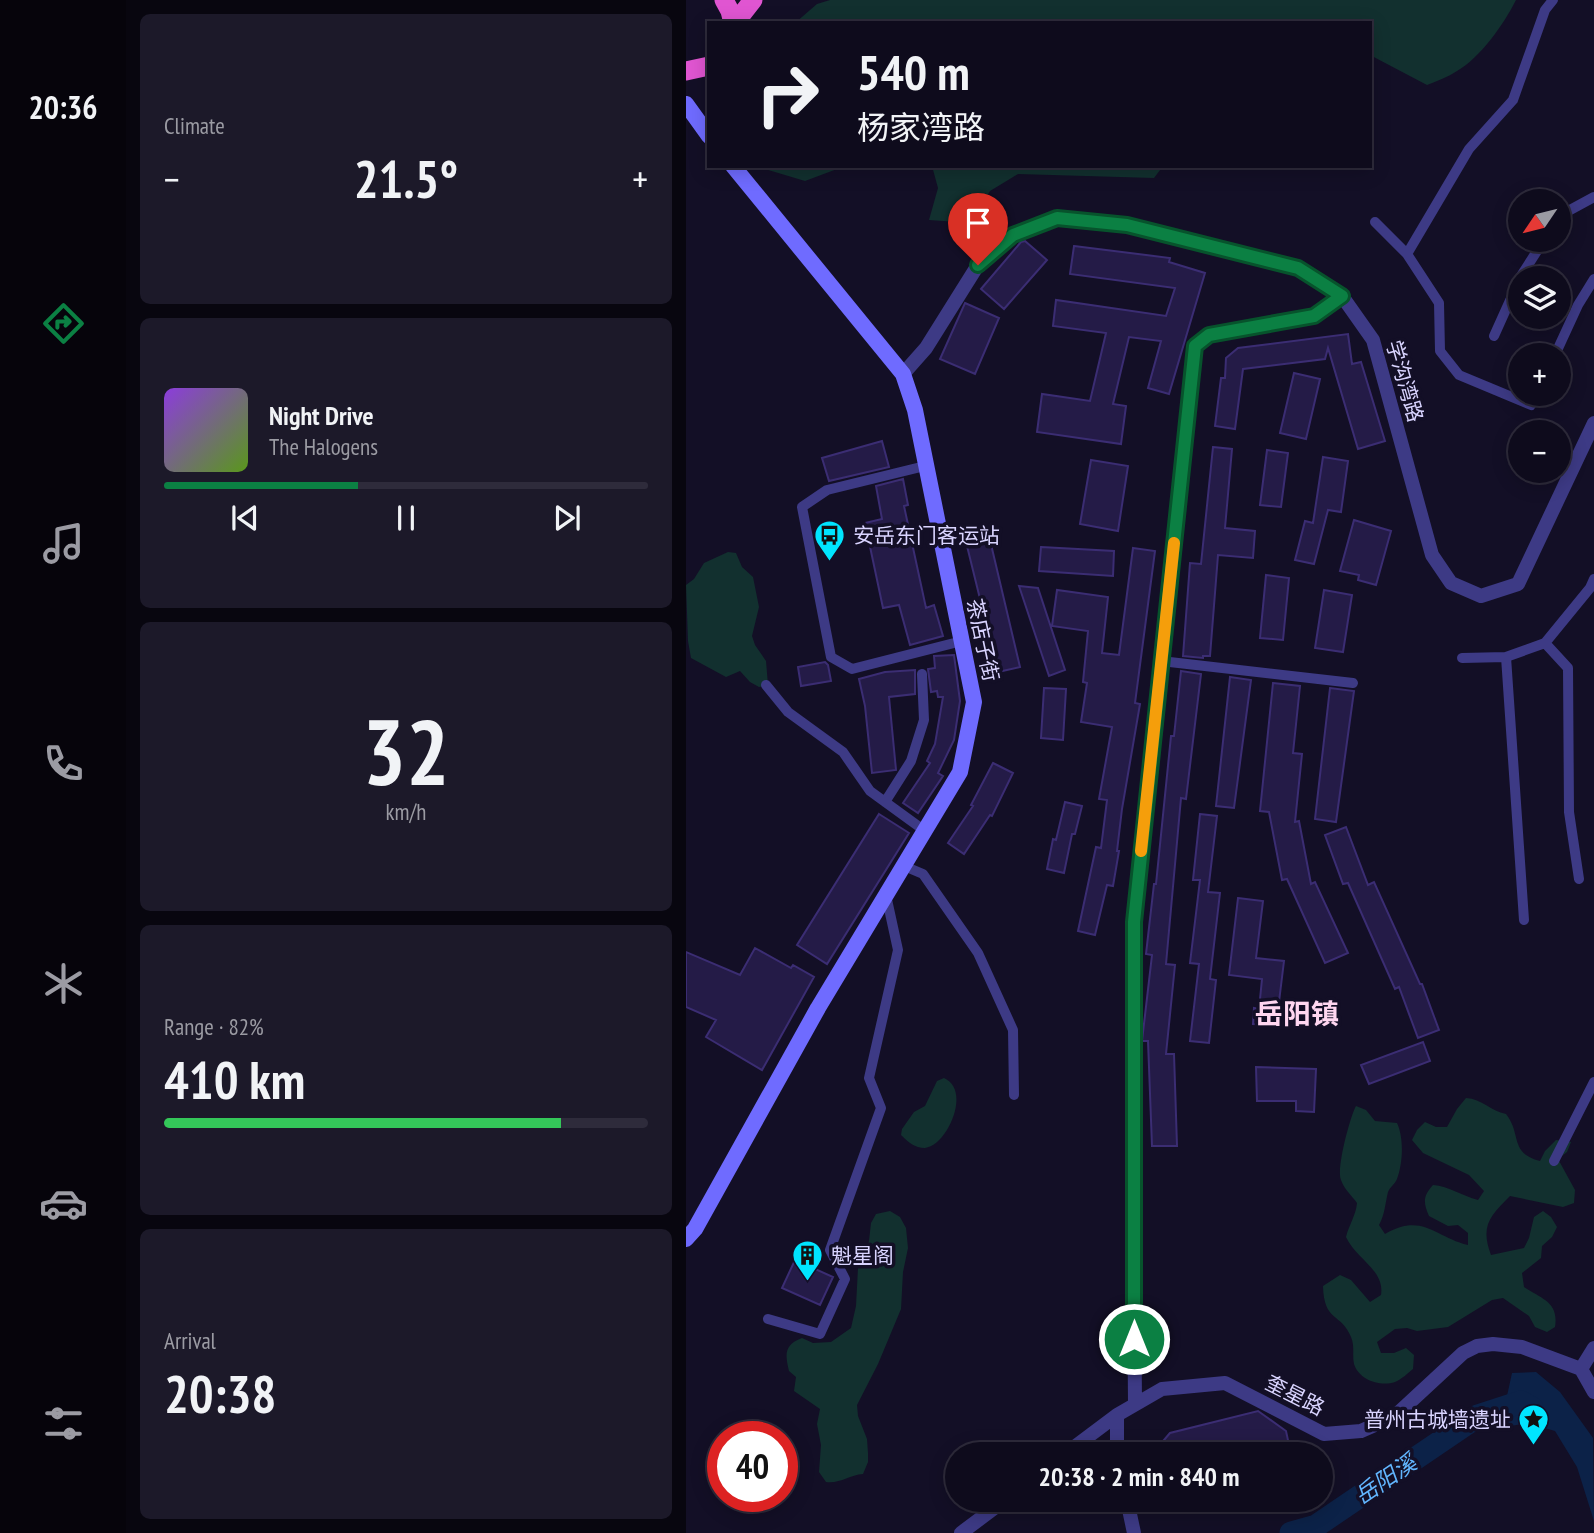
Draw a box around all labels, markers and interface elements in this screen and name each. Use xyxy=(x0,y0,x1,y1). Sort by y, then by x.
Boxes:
text: 540 m xyxy=(857,40,970,104)
icon: right xyxy=(742,49,833,140)
text: 20:36 xyxy=(28,86,98,128)
text: 杨家湾路 xyxy=(857,106,985,148)
text: Climate xyxy=(164,111,225,140)
text: 21.5° xyxy=(354,145,458,212)
text: − xyxy=(164,154,180,203)
text: + xyxy=(632,154,648,203)
north arrow xyxy=(1508,189,1572,252)
map controls xyxy=(1508,189,1571,483)
pin xyxy=(948,193,1008,265)
icon: arrive xyxy=(959,204,997,242)
button: layers xyxy=(1508,266,1571,329)
icon: directions xyxy=(39,299,88,348)
street label: 学沟湾路 xyxy=(1380,337,1430,425)
button: + xyxy=(1508,343,1571,406)
text: Night Drive xyxy=(269,399,374,432)
button: − xyxy=(1508,420,1571,483)
text: The Halogens xyxy=(269,432,378,461)
icon: previous xyxy=(226,499,264,537)
icon: pause xyxy=(387,499,425,537)
icon: next xyxy=(548,499,586,537)
bus stop icon: 安岳东门客运站 xyxy=(813,518,847,562)
icon: music xyxy=(39,519,88,568)
place label: 安岳东门客运站 xyxy=(853,522,1000,549)
street label: 茶店子街 xyxy=(961,596,1005,684)
text: 32 xyxy=(363,692,450,810)
icon: phone xyxy=(39,739,88,788)
text: km/h xyxy=(386,797,426,826)
icon: climate xyxy=(39,959,88,1008)
district label: 岳阳镇 xyxy=(1255,995,1339,1032)
text: Range · 82% xyxy=(164,1012,264,1041)
text: 410 km xyxy=(164,1046,305,1113)
icon: car xyxy=(39,1179,88,1228)
building icon: 魁星阁 xyxy=(791,1238,825,1282)
place label: 魁星阁 xyxy=(831,1242,894,1269)
position arrow xyxy=(1097,1302,1171,1376)
text: Arrival xyxy=(164,1326,216,1355)
text: 20:38 xyxy=(164,1360,276,1427)
street label: 奎星路 xyxy=(1261,1369,1329,1421)
icon: filters xyxy=(39,1399,88,1448)
place icon: 普州古城墙遗址 xyxy=(1517,1402,1551,1446)
place label: 普州古城墙遗址 xyxy=(1364,1406,1511,1433)
speed limit sign: 40 xyxy=(707,1421,798,1512)
water label: 岳阳溪 xyxy=(1348,1446,1424,1510)
text: 20:38 · 2 min · 840 m xyxy=(1039,1460,1239,1493)

